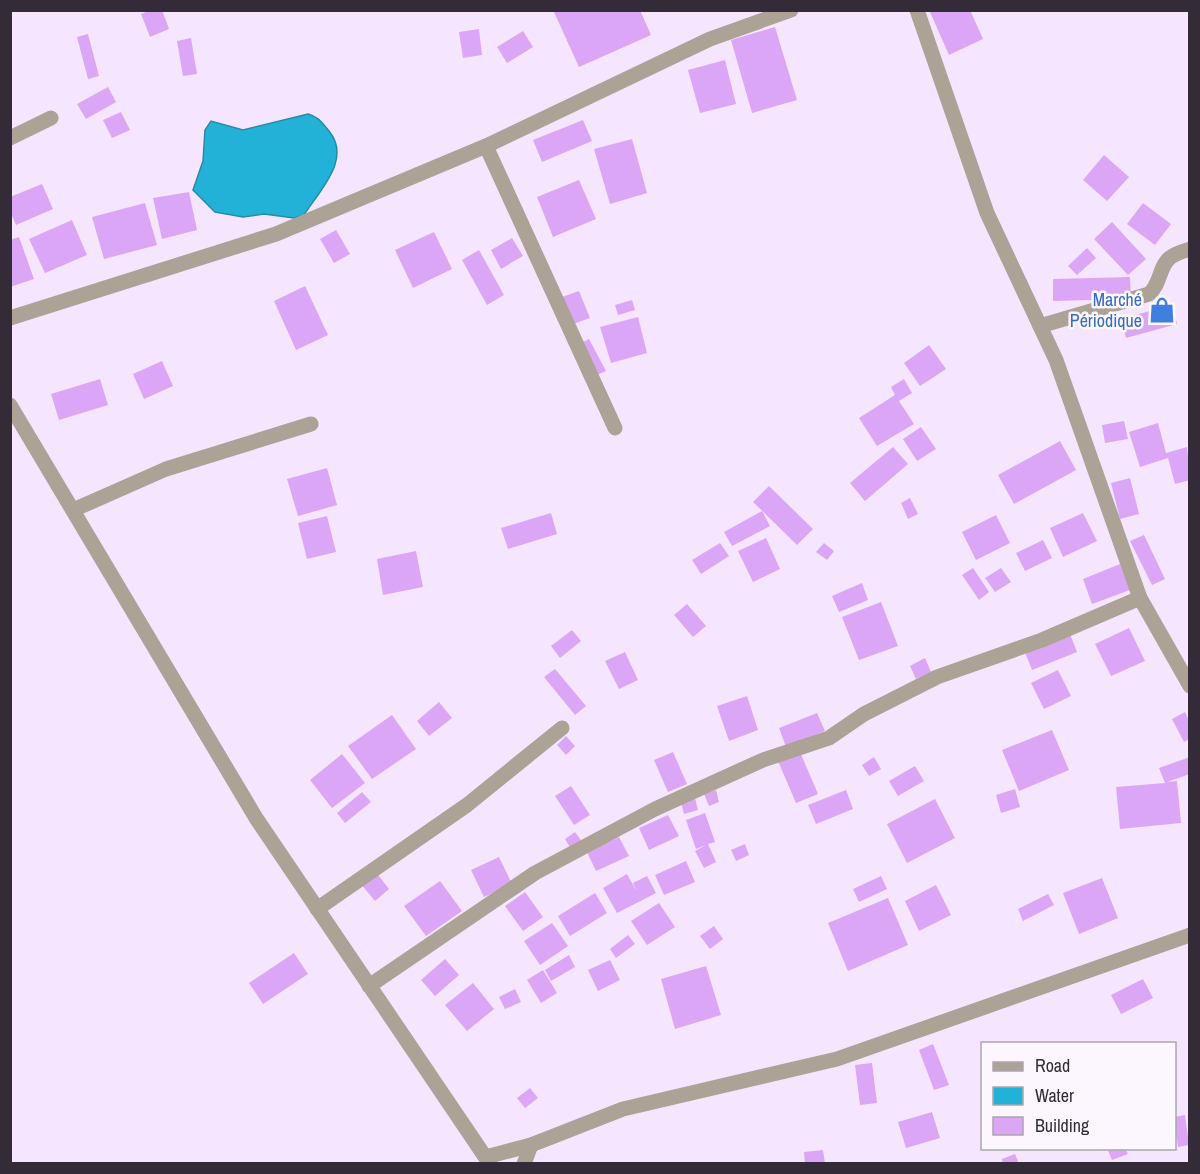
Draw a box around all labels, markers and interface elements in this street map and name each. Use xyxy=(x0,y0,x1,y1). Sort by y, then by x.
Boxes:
place label: Marché Périodique xyxy=(1070,287,1142,333)
shop icon: Marché Périodique xyxy=(1147,295,1177,325)
legend xyxy=(981,1042,1176,1150)
text: Road xyxy=(1035,1053,1070,1078)
text: Water xyxy=(1035,1083,1074,1108)
text: Building xyxy=(1035,1113,1090,1138)

